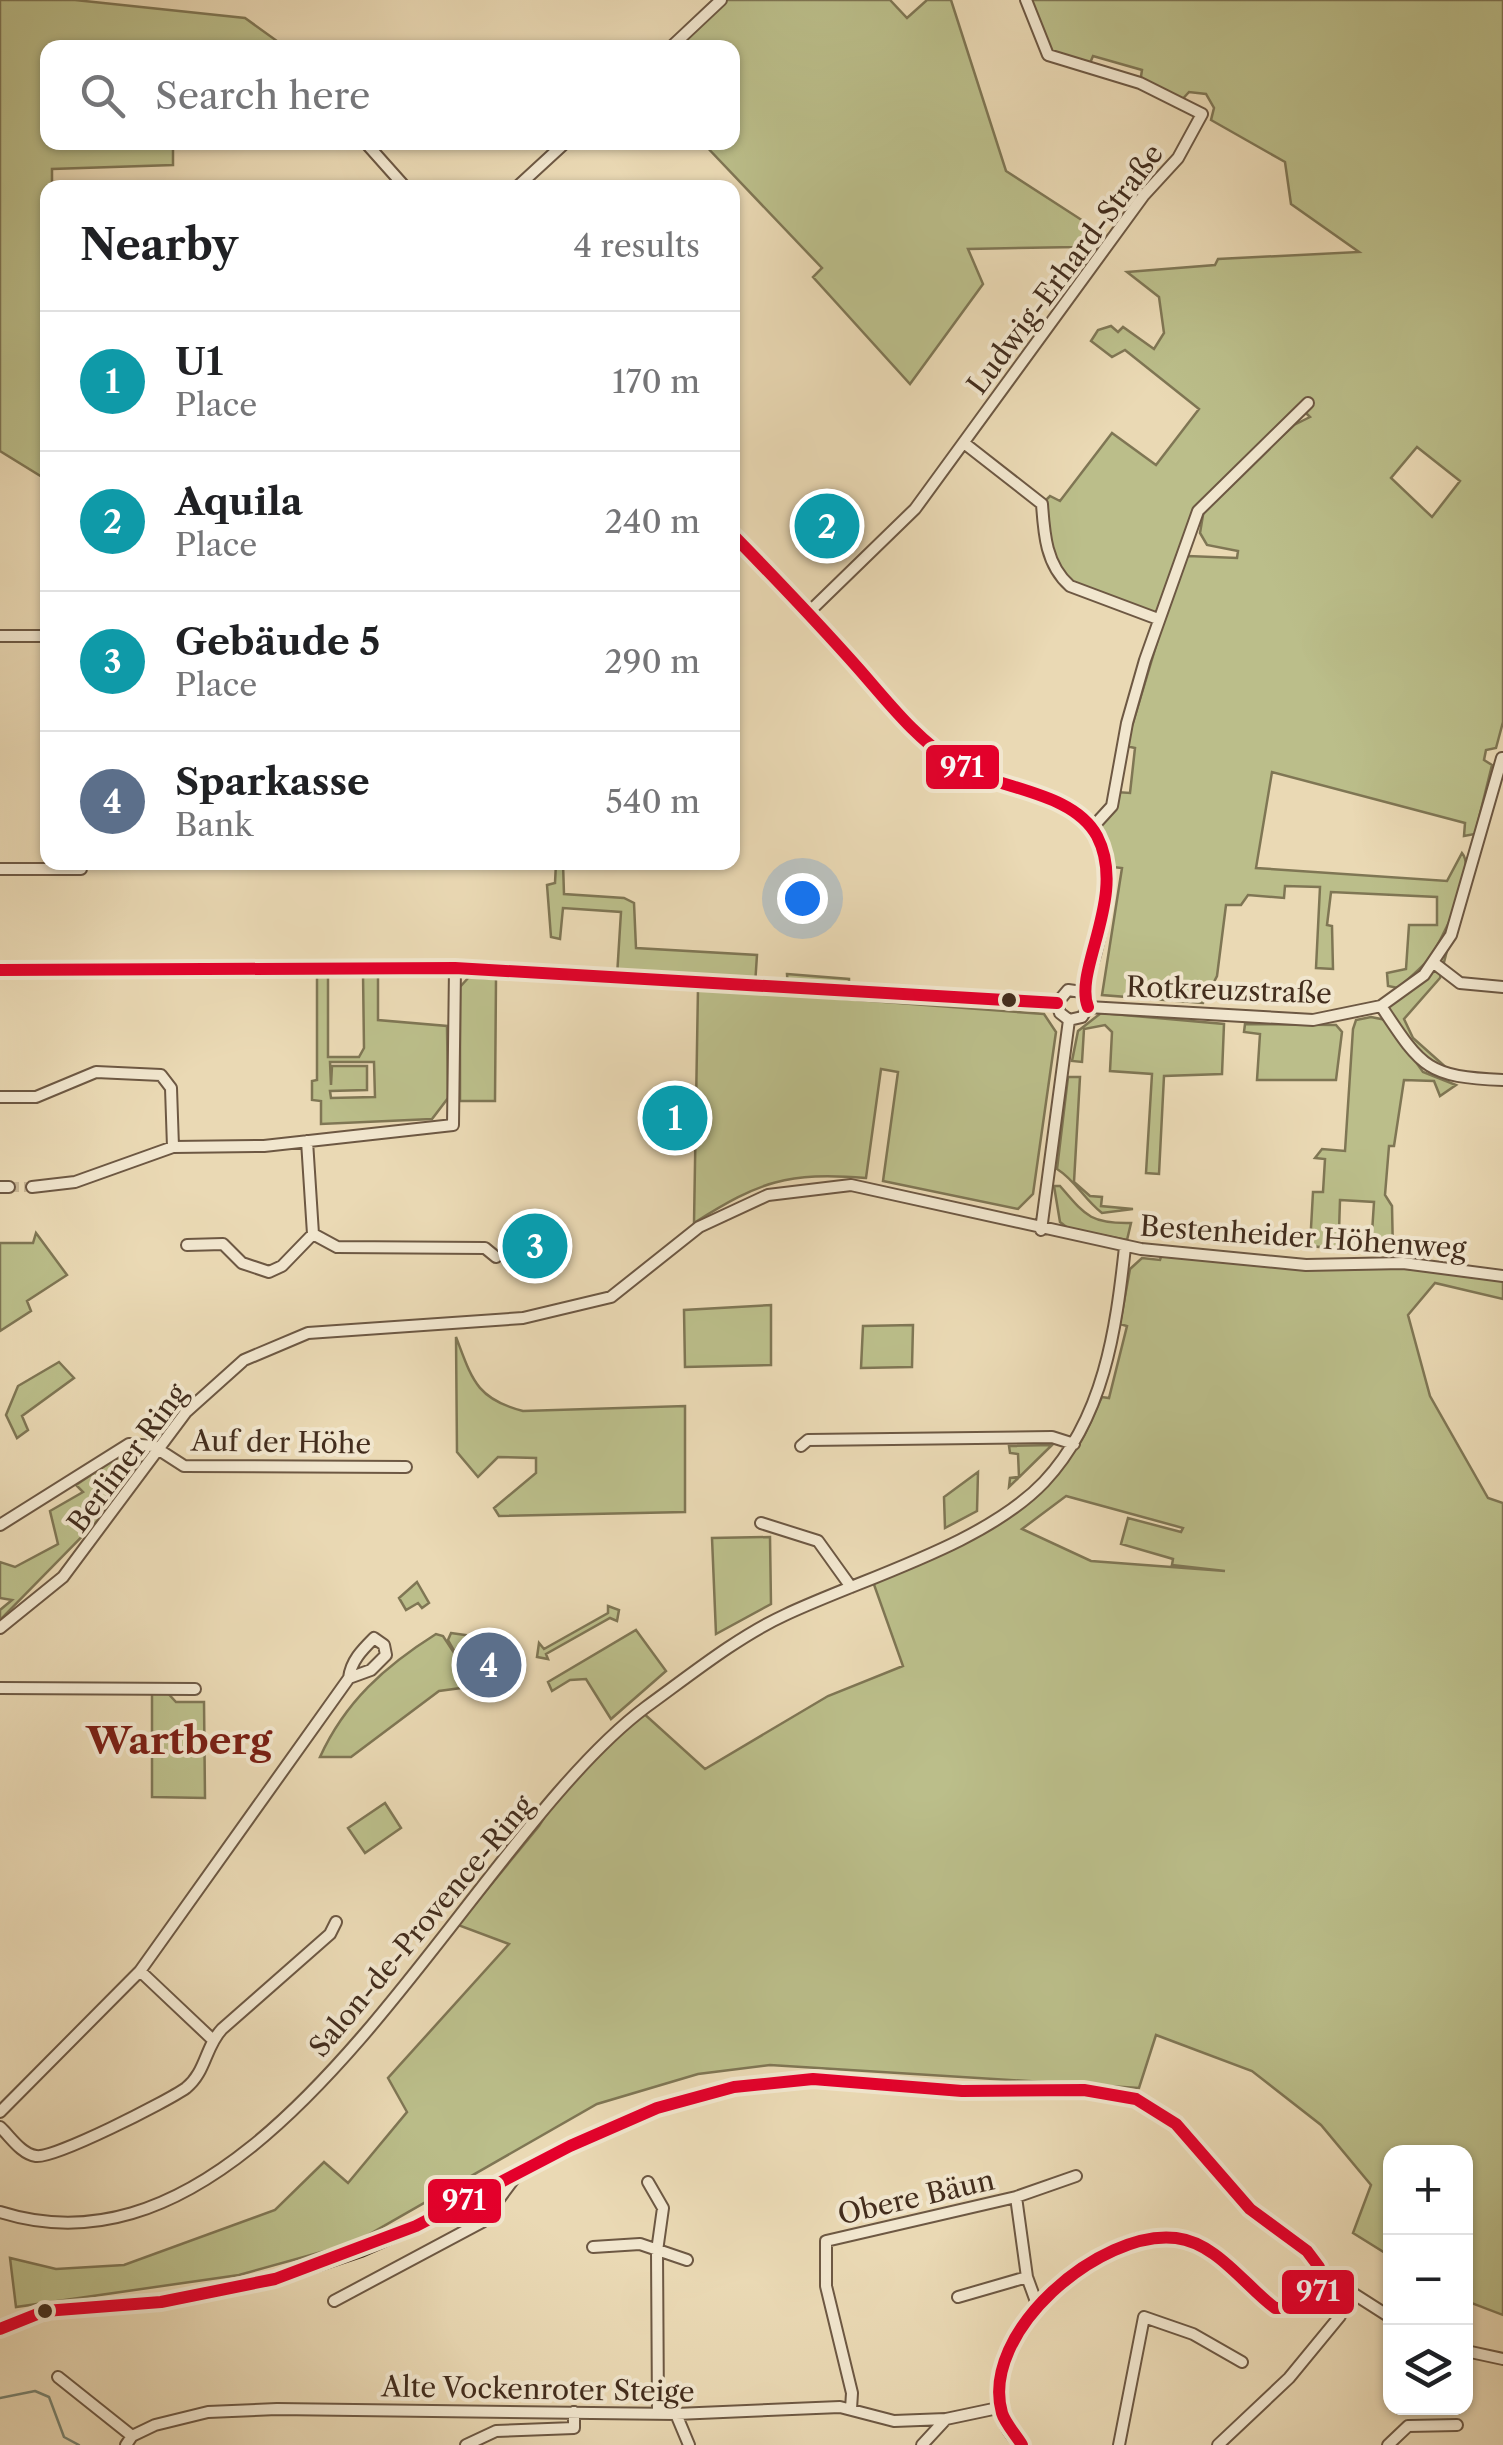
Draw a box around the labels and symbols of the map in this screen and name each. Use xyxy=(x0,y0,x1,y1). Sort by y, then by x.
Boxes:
street label: Ludwig-Erhard-Straße xyxy=(960,137,1170,401)
pin: 2 xyxy=(794,488,860,564)
line badge: 971 xyxy=(924,743,1001,791)
text: 971 xyxy=(940,750,984,784)
your location xyxy=(777,873,828,924)
street label: Rotkreuzstraße xyxy=(1126,969,1332,1011)
unlabelled marker xyxy=(999,990,1019,1010)
pin: 1 xyxy=(642,1080,708,1156)
pin: 3 xyxy=(502,1208,568,1284)
street label: Bestenheider Höhenweg xyxy=(1139,1209,1467,1265)
street label: Berliner Ring xyxy=(60,1377,194,1539)
street label: Auf der Höhe xyxy=(190,1423,371,1461)
pin: 4 xyxy=(456,1628,522,1702)
district label: Wartberg xyxy=(85,1717,273,1764)
street label: Salon-de-Provence-Ring xyxy=(302,1788,540,2064)
street label: Obere Bäun xyxy=(834,2162,998,2232)
line badge: 971 xyxy=(426,2177,503,2225)
text: 971 xyxy=(442,2183,486,2217)
line badge: 971 xyxy=(1280,2268,1356,2316)
text: 971 xyxy=(1296,2274,1340,2308)
unlabelled marker xyxy=(35,2301,55,2321)
street label: Alte Vockenroter Steige xyxy=(380,2369,695,2409)

